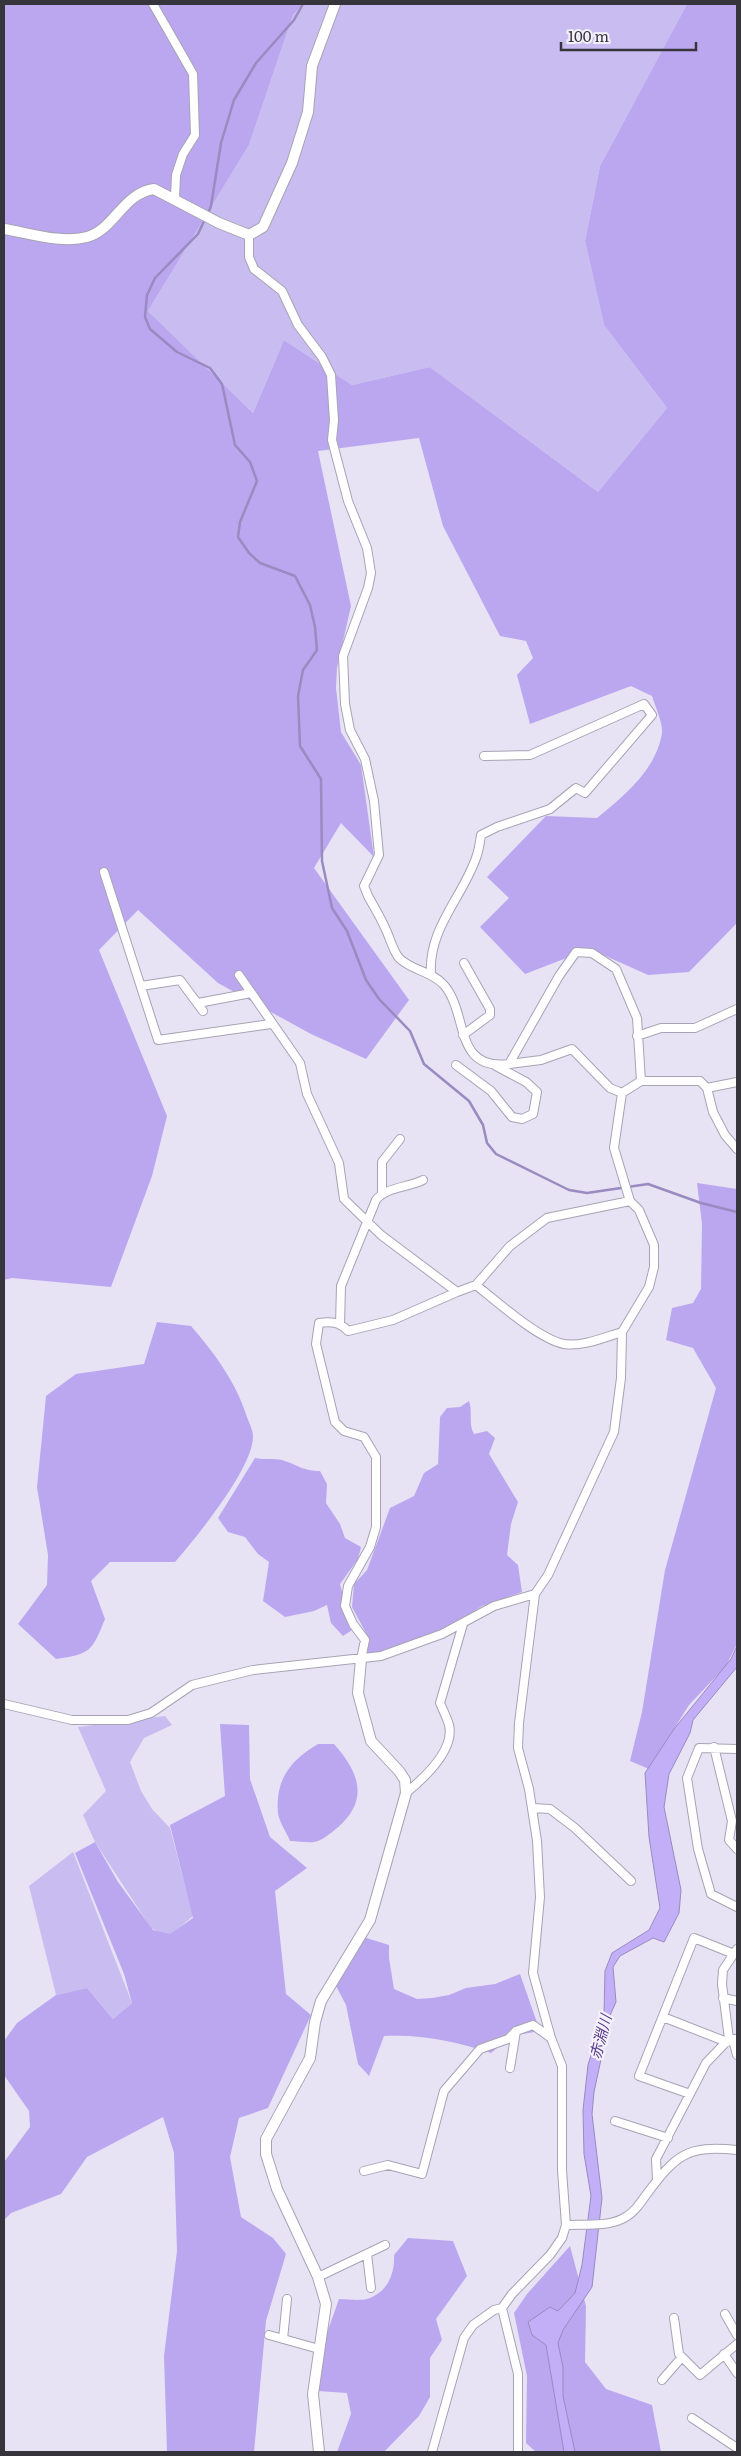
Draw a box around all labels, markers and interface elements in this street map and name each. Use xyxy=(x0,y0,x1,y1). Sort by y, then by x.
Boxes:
scale bar xyxy=(561,20,696,52)
text: 100 m xyxy=(568,24,609,47)
water label: 赤淵川 xyxy=(583,2010,617,2061)

